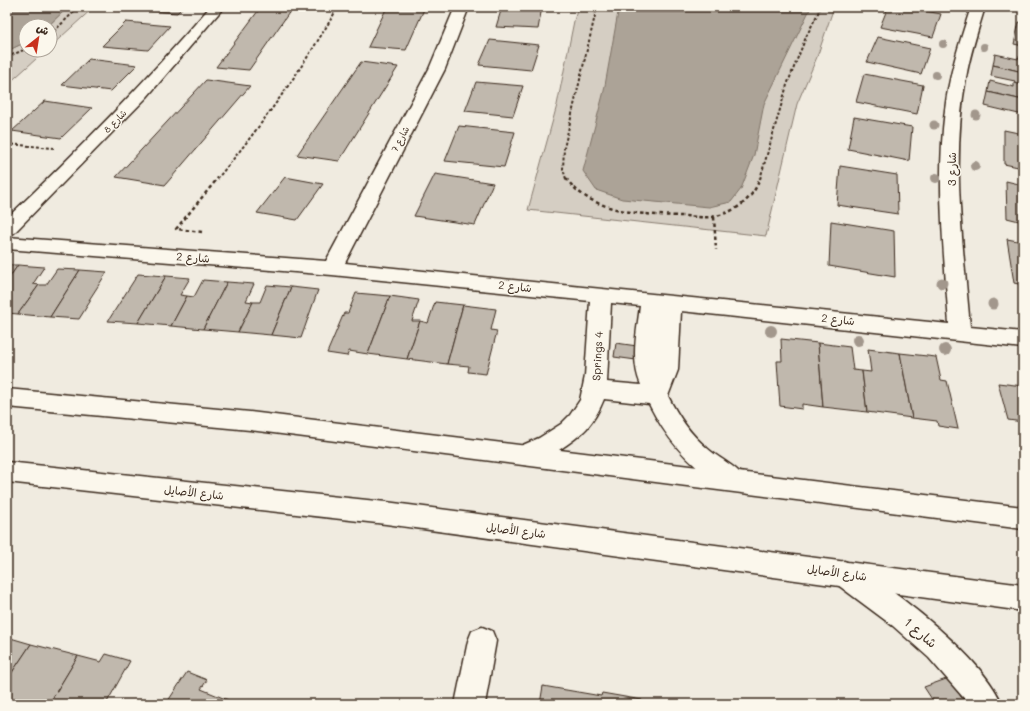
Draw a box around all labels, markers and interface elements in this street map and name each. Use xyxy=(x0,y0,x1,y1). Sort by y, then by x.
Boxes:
north arrow xyxy=(18,18,58,58)
text: ش xyxy=(34,19,52,38)
street label: شارع 8 xyxy=(101,107,129,136)
street label: شارع 7 xyxy=(389,124,412,154)
street label: شارع 3 xyxy=(944,152,961,186)
street label: شارع 2 xyxy=(176,248,210,268)
street label: شارع 2 xyxy=(497,277,532,297)
street label: شارع 2 xyxy=(820,310,855,330)
street label: Springs 4 xyxy=(588,330,606,381)
street label: شارع الأصايل xyxy=(163,481,225,505)
street label: شارع الأصايل xyxy=(485,519,547,543)
street label: شارع الأصايل xyxy=(806,560,868,586)
street label: شارع 1 xyxy=(900,613,941,652)

